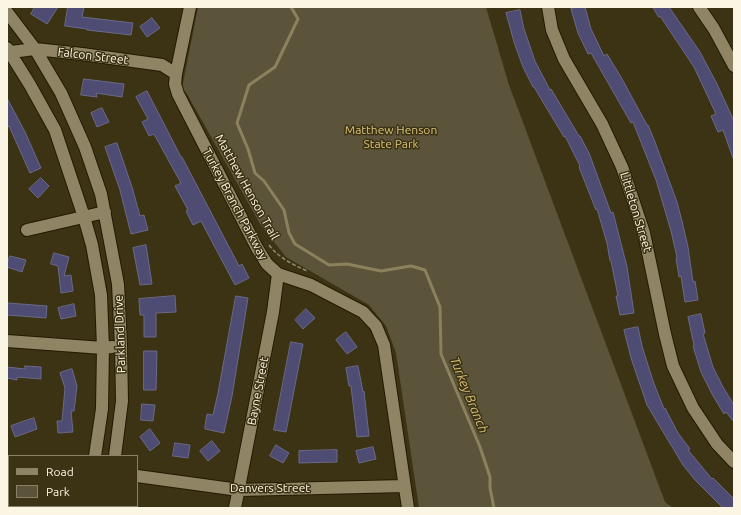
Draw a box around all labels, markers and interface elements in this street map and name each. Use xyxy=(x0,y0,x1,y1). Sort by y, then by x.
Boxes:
street label: Falcon Street xyxy=(57,45,129,67)
park label: Matthew Henson State Park xyxy=(345,123,437,151)
street label: Matthew Henson Trail xyxy=(212,132,282,242)
street label: Turkey Branch Parkway xyxy=(199,146,271,262)
street label: Littleton Street xyxy=(617,170,655,254)
street label: Parkland Drive xyxy=(111,295,129,373)
water label: Turkey Branch xyxy=(447,355,491,435)
street label: Bayne Street xyxy=(244,356,272,426)
legend xyxy=(8,455,138,507)
text: Road xyxy=(46,465,74,478)
street label: Danvers Street xyxy=(230,481,310,495)
text: Park xyxy=(46,485,70,498)

